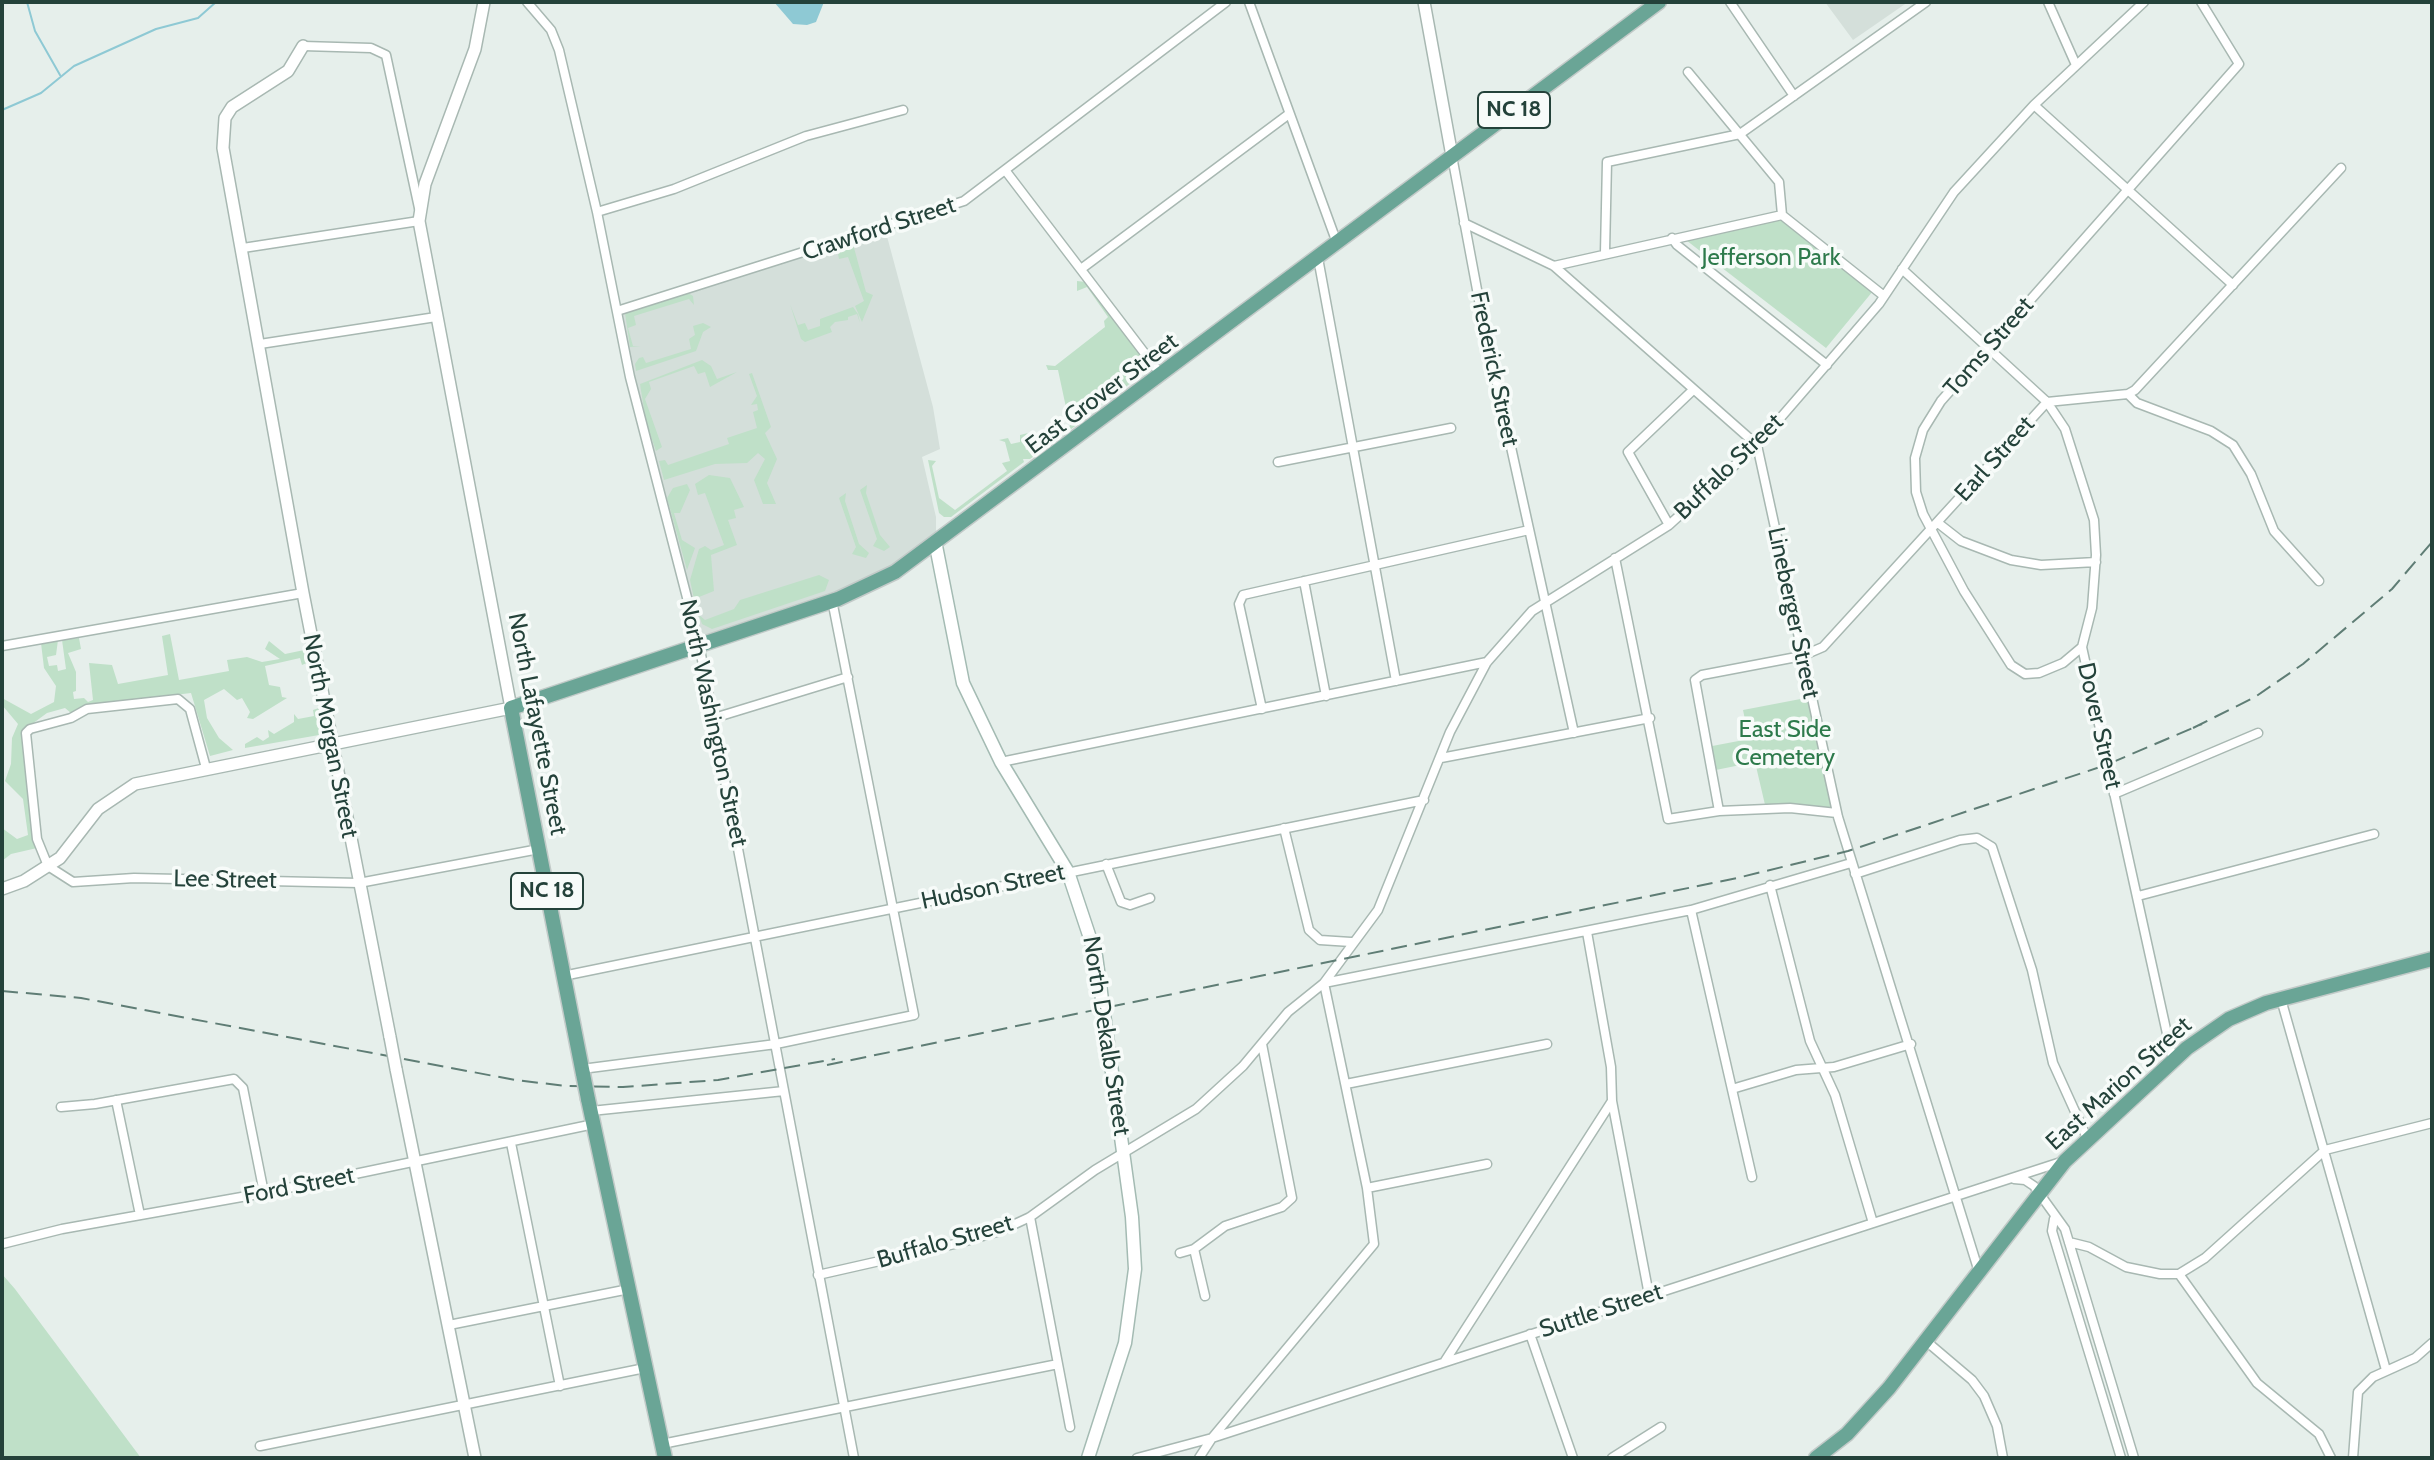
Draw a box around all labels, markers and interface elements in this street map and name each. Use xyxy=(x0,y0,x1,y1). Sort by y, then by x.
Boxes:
road number: NC 18 xyxy=(1478,92,1550,128)
street label: Crawford Street xyxy=(799,191,959,267)
park label: Jefferson Park xyxy=(1702,244,1840,272)
street label: Frederick Street xyxy=(1463,289,1525,449)
street label: Toms Street xyxy=(1938,291,2040,403)
street label: East Grover Street xyxy=(1020,327,1184,461)
street label: Buffalo Street xyxy=(1669,408,1789,526)
street label: Earl Street xyxy=(1949,410,2041,508)
street label: Lineberger Street xyxy=(1761,525,1825,701)
street label: North Washington Street xyxy=(673,597,753,849)
street label: North Lafayette Street xyxy=(501,610,573,838)
street label: North Morgan Street xyxy=(296,631,364,841)
street label: Dover Street xyxy=(2070,660,2128,792)
park label: East Side Cemetery xyxy=(1735,716,1835,772)
street label: Hudson Street xyxy=(918,858,1068,916)
street label: Lee Street xyxy=(173,865,277,895)
road number: NC 18 xyxy=(511,873,583,909)
street label: North Dekalb Street xyxy=(1076,934,1136,1138)
street label: East Marion Street xyxy=(2040,1011,2198,1157)
street label: Ford Street xyxy=(241,1161,357,1211)
street label: Buffalo Street xyxy=(874,1209,1016,1275)
street label: Suttle Street xyxy=(1536,1278,1666,1344)

